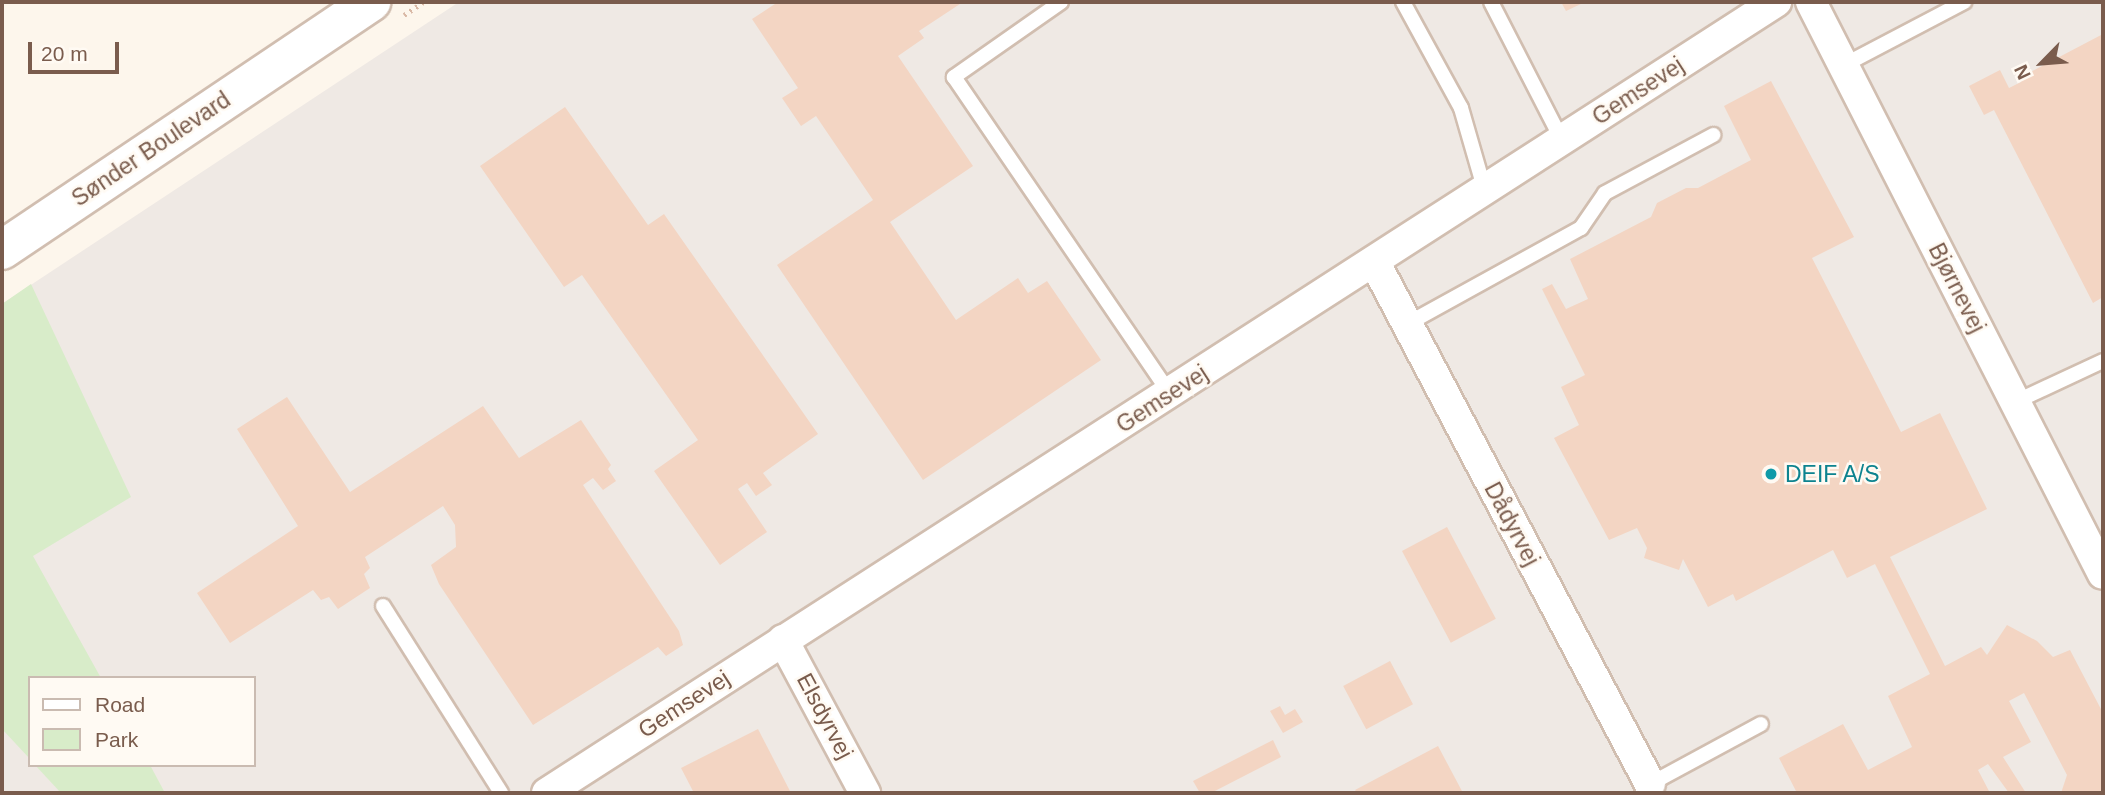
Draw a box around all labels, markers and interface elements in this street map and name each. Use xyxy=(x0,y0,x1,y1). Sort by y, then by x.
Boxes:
scale bar xyxy=(32,28,122,72)
north arrow xyxy=(2007,28,2077,98)
text: 20 m xyxy=(41,42,88,65)
street label: Gemsevej xyxy=(1587,51,1689,131)
text: N xyxy=(2010,61,2035,83)
street label: Sønder Boulevard xyxy=(66,86,236,212)
street label: Bjørnevej xyxy=(1923,238,1991,338)
street label: Gemsevej xyxy=(1111,359,1213,439)
place label: DEIF A/S xyxy=(1785,460,1881,488)
marker: DEIF A/S xyxy=(1763,466,1779,482)
street label: Dådyrvej xyxy=(1479,477,1545,571)
street label: Gemsevej xyxy=(633,664,735,744)
street label: Elsdyrvej xyxy=(791,668,859,764)
legend xyxy=(28,676,256,767)
text: Road xyxy=(95,693,145,716)
text: Park xyxy=(95,728,138,751)

